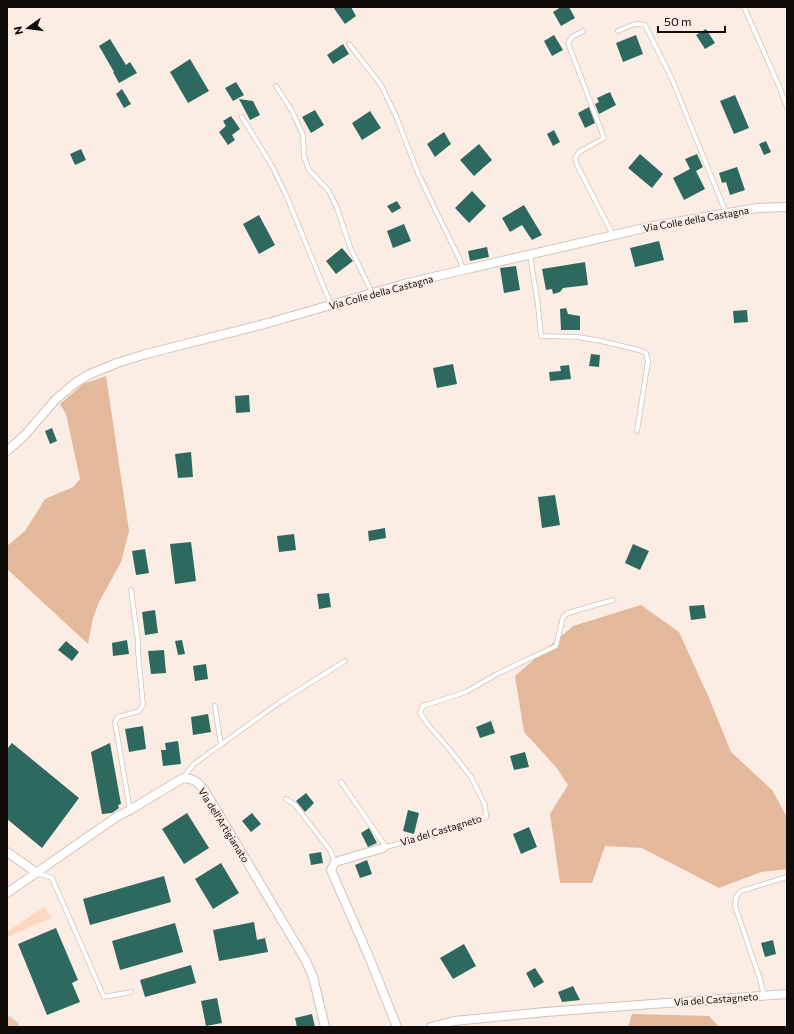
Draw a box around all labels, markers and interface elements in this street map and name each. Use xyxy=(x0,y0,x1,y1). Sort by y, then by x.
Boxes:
north arrow xyxy=(8,8,48,48)
scale bar xyxy=(658,8,725,34)
text: 50 m xyxy=(664,14,692,28)
text: N xyxy=(11,25,25,36)
street label: Via Colle della Castagna xyxy=(642,204,750,234)
street label: Via Colle della Castagna xyxy=(328,272,434,312)
street label: Via dell'Artigianato xyxy=(196,785,252,865)
street label: Via del Castagneto xyxy=(399,812,483,848)
street label: Via del Castagneto xyxy=(673,990,759,1008)

